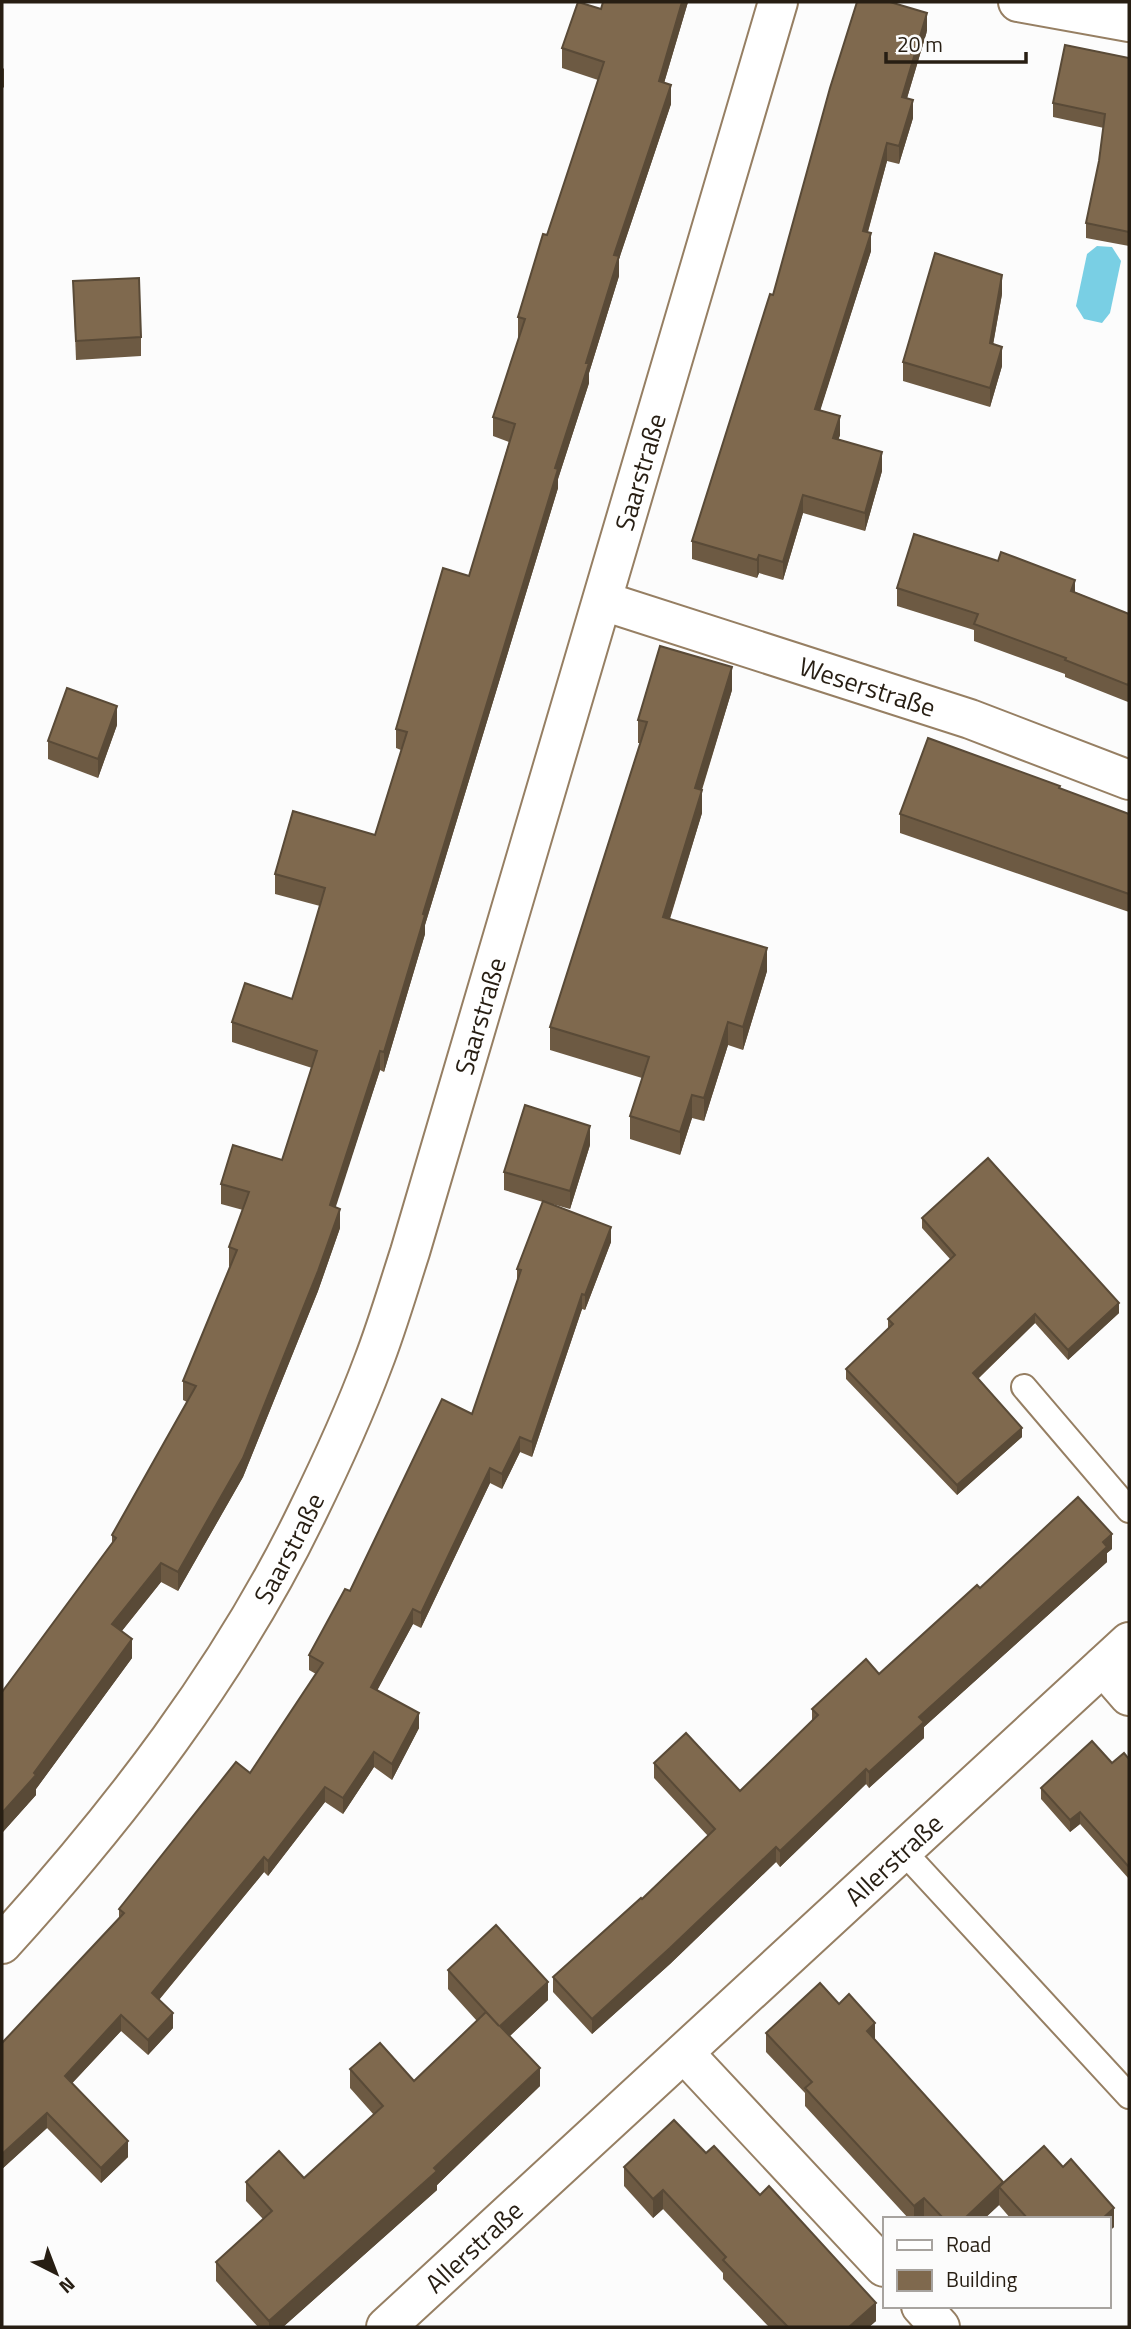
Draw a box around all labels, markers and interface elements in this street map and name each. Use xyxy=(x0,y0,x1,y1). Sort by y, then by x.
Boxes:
scale bar xyxy=(886,21,1026,65)
text: 20 m xyxy=(897,28,943,60)
street label: Saarstraße xyxy=(604,409,675,535)
street label: Weserstraße xyxy=(794,646,941,726)
street label: Saarstraße xyxy=(444,952,515,1079)
street label: Saarstraße xyxy=(243,1486,333,1611)
street label: Allerstraße xyxy=(836,1804,951,1915)
street label: Allerstraße xyxy=(416,2191,531,2302)
legend xyxy=(883,2217,1110,2308)
text: Road xyxy=(946,2228,991,2260)
north arrow xyxy=(21,2238,91,2308)
text: Building xyxy=(946,2263,1018,2295)
text: N xyxy=(53,2271,82,2301)

